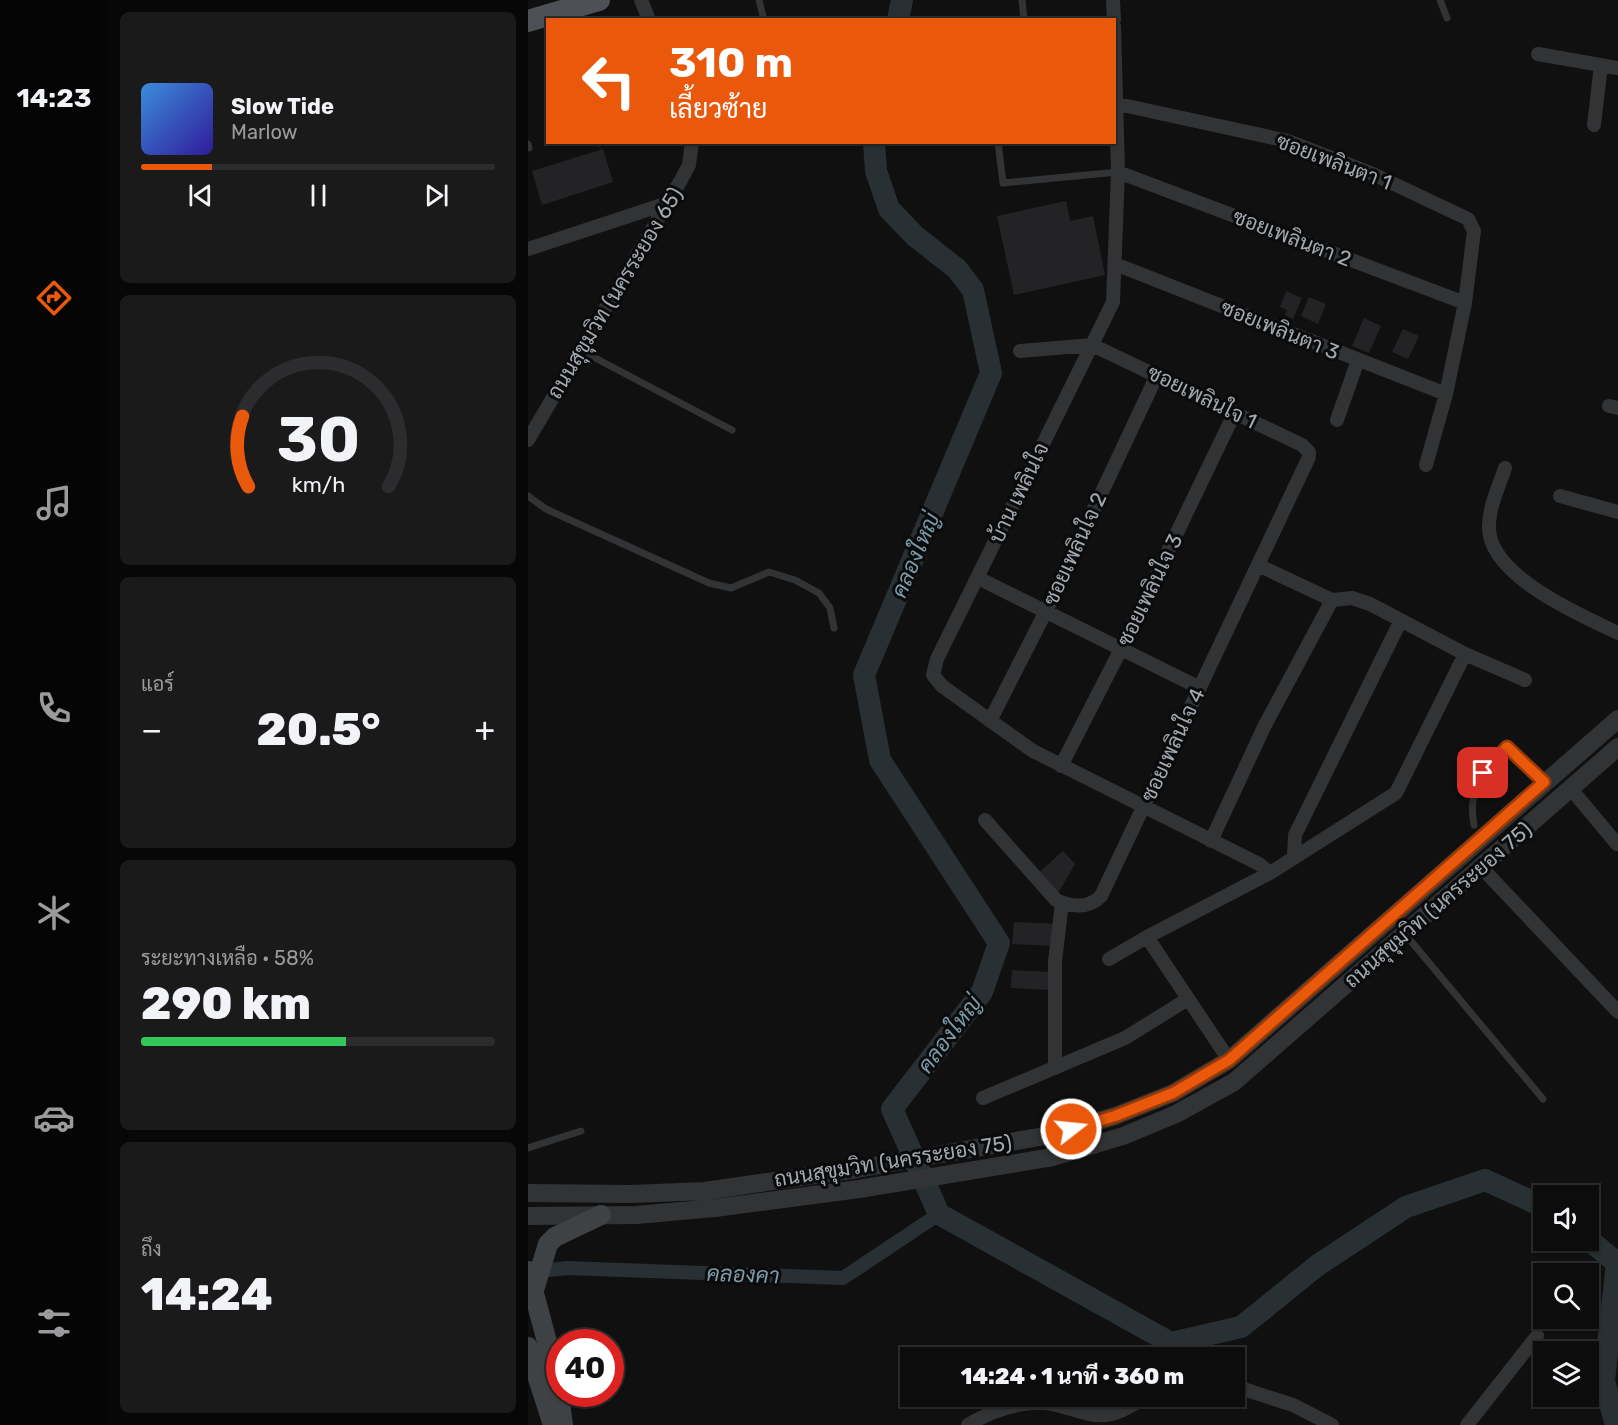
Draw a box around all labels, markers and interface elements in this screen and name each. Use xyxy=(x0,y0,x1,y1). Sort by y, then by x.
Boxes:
text: 310 m xyxy=(669,38,793,88)
icon: left xyxy=(570,42,648,120)
text: 14:23 xyxy=(16,82,92,114)
text: Slow Tide xyxy=(231,93,334,120)
text: เลี้ยวซ้าย xyxy=(669,93,767,125)
text: Marlow xyxy=(231,120,298,144)
street label: ซอยเพลินตา 1 xyxy=(1273,128,1395,195)
icon: previous xyxy=(184,179,217,212)
icon: pause xyxy=(302,179,335,212)
icon: next xyxy=(420,179,453,212)
street label: ถนนสุขุมวิท (นครระยอง 65) xyxy=(541,183,689,404)
street label: ซอยเพลินตา 2 xyxy=(1229,203,1355,272)
icon: directions xyxy=(33,277,75,319)
street label: ซอยเพลินตา 3 xyxy=(1217,295,1343,365)
street label: ซอยเพลินใจ 1 xyxy=(1144,359,1261,434)
text: 30 xyxy=(276,403,360,477)
street label: บ้าน เพลินใจ xyxy=(983,438,1054,547)
text: km/h xyxy=(291,472,345,497)
icon: music xyxy=(33,482,75,524)
street label: ซอยเพลินใจ 2 xyxy=(1038,488,1112,609)
water label: คลองใหญ่ xyxy=(885,507,946,602)
street label: ซอยเพลินใจ 3 xyxy=(1112,530,1187,650)
text: แอร์ xyxy=(141,672,174,696)
street label: ซอยเพลินใจ 4 xyxy=(1135,684,1210,805)
icon: phone xyxy=(33,687,75,729)
text: 20.5° xyxy=(256,703,381,756)
text: − xyxy=(141,710,162,749)
text: + xyxy=(474,710,495,749)
pin xyxy=(1457,747,1508,798)
icon: arrive xyxy=(1466,756,1499,789)
street label: ถนนสุขุมวิท (นครระยอง 75) xyxy=(1339,816,1538,994)
icon: climate xyxy=(33,892,75,934)
text: ระยะทางเหลือ · 58% xyxy=(141,946,314,970)
text: 290 km xyxy=(141,977,311,1030)
water label: คลองใหญ่ xyxy=(911,989,988,1078)
icon: car xyxy=(33,1097,75,1139)
position arrow xyxy=(1039,1097,1103,1161)
street label: ถนนสุขุมวิท (นครระยอง 75) xyxy=(772,1129,1014,1194)
map controls xyxy=(1533,1185,1599,1407)
button: sound xyxy=(1533,1185,1599,1251)
text: ถึง xyxy=(141,1237,162,1261)
water label: คลองคา xyxy=(706,1260,780,1289)
button: search xyxy=(1533,1263,1599,1329)
text: 14:24 xyxy=(141,1268,273,1321)
icon: filters xyxy=(33,1302,75,1344)
speed limit sign: 40 xyxy=(546,1329,624,1407)
button: layers xyxy=(1533,1341,1599,1407)
text: 14:24 · 1 นาที · 360 m xyxy=(961,1363,1184,1390)

